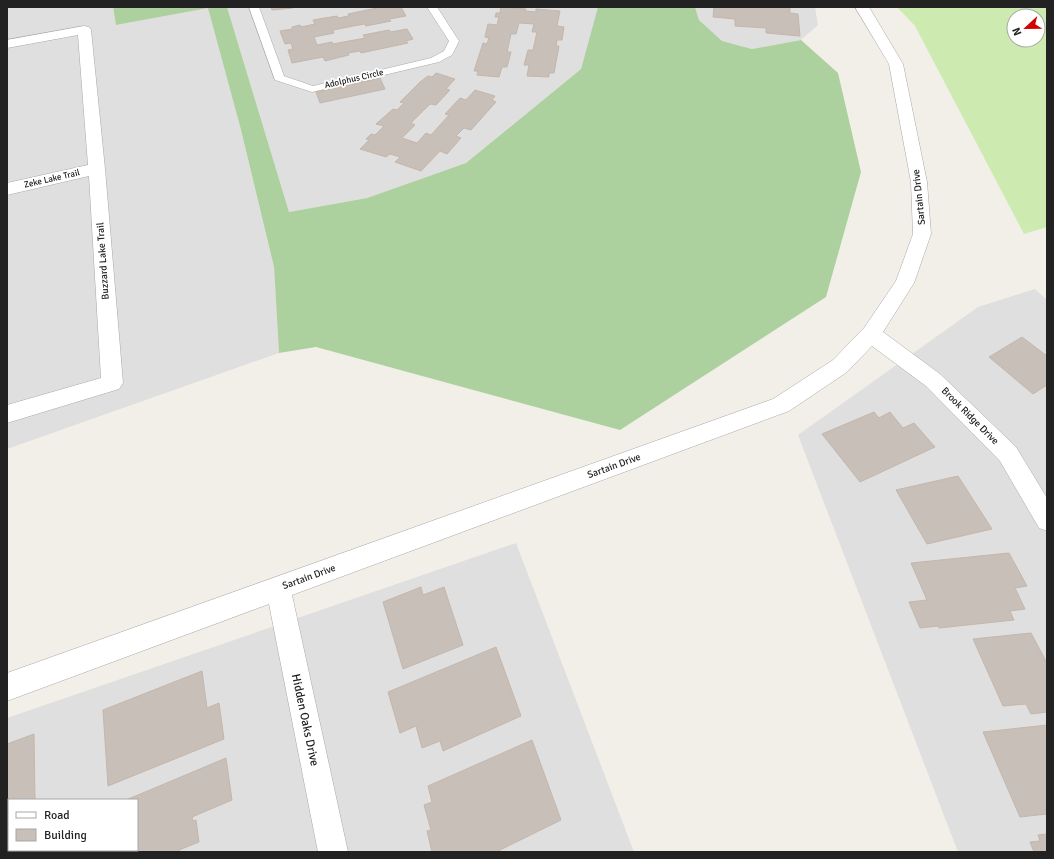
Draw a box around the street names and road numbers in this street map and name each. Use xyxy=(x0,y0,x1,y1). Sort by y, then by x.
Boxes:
street label: Adolphus Circle xyxy=(323,67,385,91)
street label: Zeke Lake Trail xyxy=(23,167,81,191)
street label: Sartain Drive xyxy=(910,169,928,225)
street label: Buzzard Lake Trail xyxy=(94,222,112,300)
street label: Brook Ridge Drive xyxy=(939,385,1001,447)
street label: Sartain Drive xyxy=(586,451,642,481)
street label: Sartain Drive xyxy=(281,562,337,592)
street label: Hidden Oaks Drive xyxy=(288,673,322,767)

